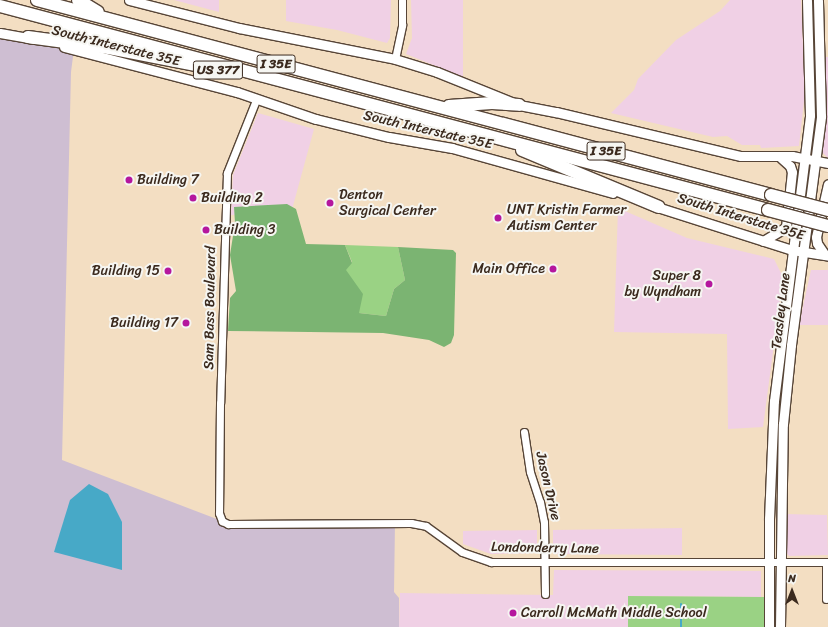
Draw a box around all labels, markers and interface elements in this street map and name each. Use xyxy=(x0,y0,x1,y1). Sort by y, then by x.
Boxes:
street label: South Interstate 35E xyxy=(50,22,182,70)
road number: I 35E xyxy=(256,53,296,75)
road number: US 377 xyxy=(192,59,244,81)
street label: South Interstate 35E xyxy=(362,107,494,153)
road number: I 35E xyxy=(586,140,626,162)
place label: Building 7 xyxy=(137,172,199,188)
marker: Building 7 xyxy=(124,175,134,185)
place label: Denton Surgical Center xyxy=(339,187,436,220)
place label: Building 2 xyxy=(201,190,263,206)
street label: South Interstate 35E xyxy=(675,190,807,244)
marker: Building 2 xyxy=(188,193,198,203)
marker: Denton Surgical Center xyxy=(324,197,336,209)
place label: UNT Kristin Farmer Autism Center xyxy=(507,202,626,234)
marker: UNT Kristin Farmer Autism Center xyxy=(492,212,504,224)
place label: Building 3 xyxy=(214,222,275,238)
marker: Building 3 xyxy=(201,225,211,235)
street label: Sam Bass Boulevard xyxy=(201,246,219,370)
place label: Main Office xyxy=(472,261,545,277)
place label: Building 15 xyxy=(92,263,160,279)
marker: Main Office xyxy=(548,264,558,274)
marker: Building 15 xyxy=(163,266,173,276)
place label: Super 8 by Wyndham xyxy=(624,268,701,300)
street label: Teasley Lane xyxy=(768,272,794,350)
marker: Super 8 by Wyndham xyxy=(704,279,714,289)
place label: Building 17 xyxy=(110,315,178,331)
marker: Building 17 xyxy=(181,318,191,328)
street label: Jason Drive xyxy=(532,450,564,522)
street label: Londonderry Lane xyxy=(491,539,599,557)
text: N xyxy=(788,569,796,588)
north arrow xyxy=(772,571,812,611)
place label: Carroll McMath Middle School xyxy=(521,605,708,621)
marker: Carroll McMath Middle School xyxy=(508,608,518,618)

